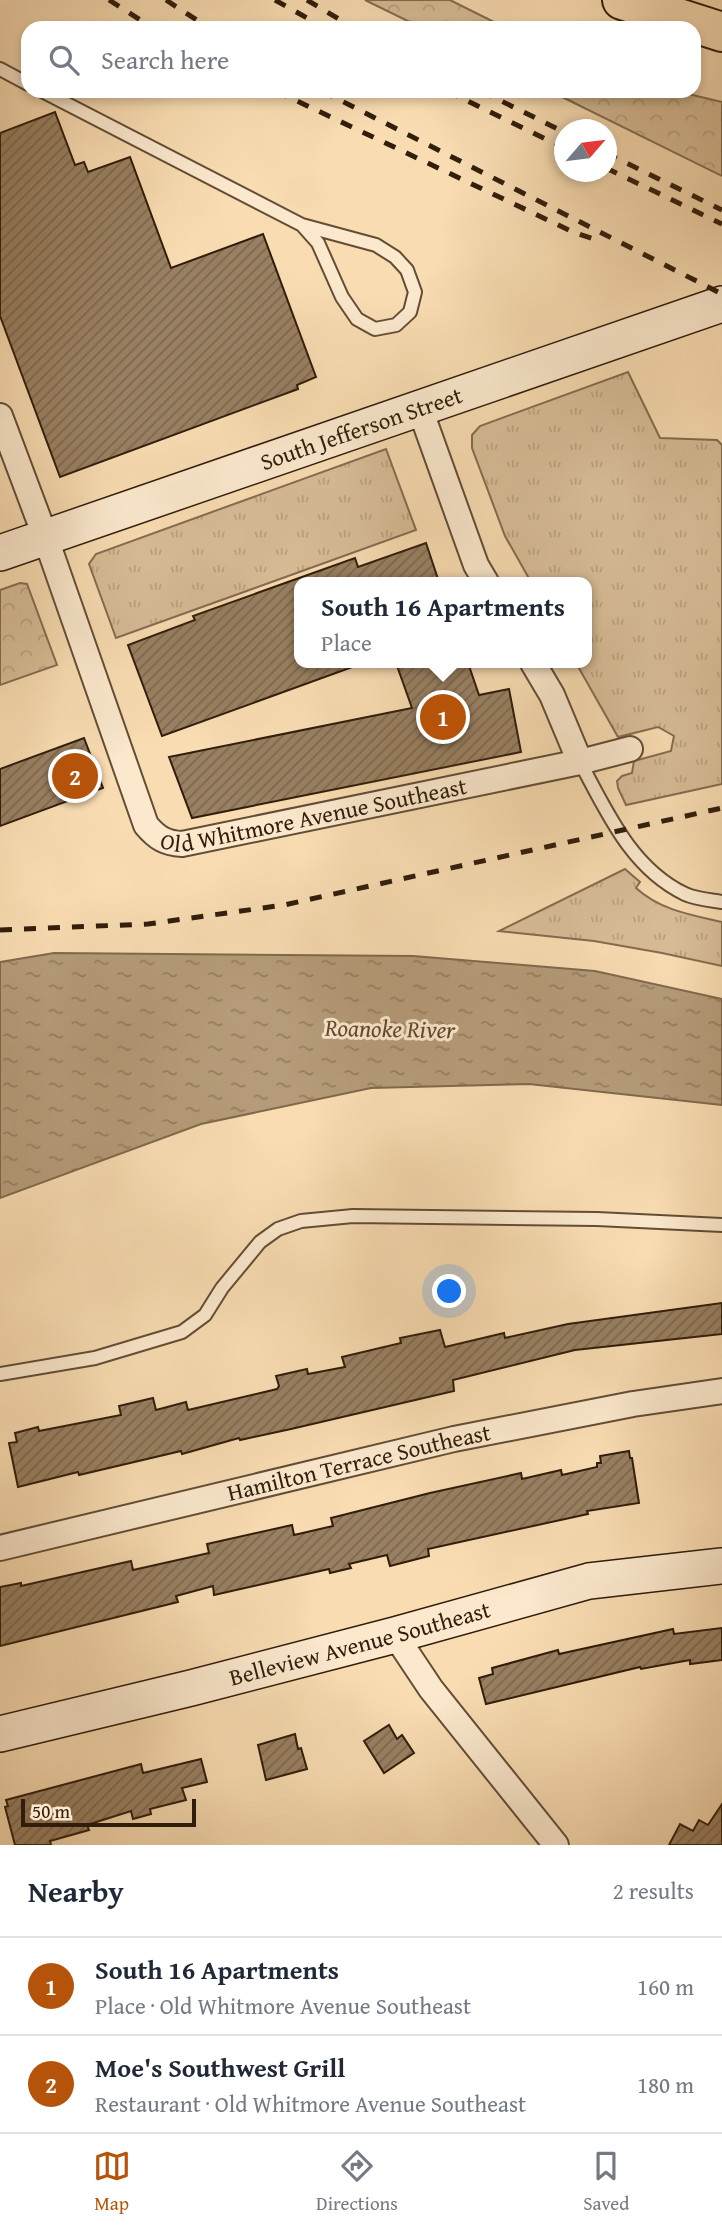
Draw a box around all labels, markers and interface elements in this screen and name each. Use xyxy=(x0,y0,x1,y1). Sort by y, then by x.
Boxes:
search box xyxy=(21,21,701,98)
text: Search here xyxy=(101,40,229,79)
icon: search xyxy=(45,41,83,79)
north arrow xyxy=(554,119,617,182)
street label: South Jefferson Street xyxy=(255,378,466,478)
popup xyxy=(294,577,592,668)
text: South 16 Apartments xyxy=(321,587,565,626)
text: Place xyxy=(321,626,372,659)
pin: 1 xyxy=(420,691,466,743)
pin: 2 xyxy=(52,750,98,802)
street label: Old Whitmore Avenue Southeast xyxy=(156,769,470,860)
water label: Roanoke River xyxy=(324,1010,457,1047)
your location xyxy=(432,1274,466,1308)
street label: Hamilton Terrace Southeast xyxy=(224,1415,493,1509)
street label: Belleview Avenue Southeast xyxy=(226,1592,494,1693)
scale bar xyxy=(21,1796,196,1828)
text: 50 m xyxy=(32,1797,70,1825)
text: Nearby xyxy=(28,1869,124,1913)
text: 2 results xyxy=(613,1874,694,1907)
text: South 16 Apartments xyxy=(95,1950,339,1989)
text: 1 xyxy=(45,1970,57,2003)
text: 160 m xyxy=(637,1970,694,2003)
text: Place · Old Whitmore Avenue Southeast xyxy=(95,1989,471,2022)
text: Moe's Southwest Grill xyxy=(95,2048,345,2087)
text: 2 xyxy=(45,2068,57,2101)
text: 180 m xyxy=(637,2068,694,2101)
text: Restaurant · Old Whitmore Avenue Southeast xyxy=(95,2087,526,2120)
tab: Map xyxy=(93,2147,131,2217)
tab: Directions xyxy=(316,2147,398,2217)
tab: Saved xyxy=(583,2147,629,2217)

